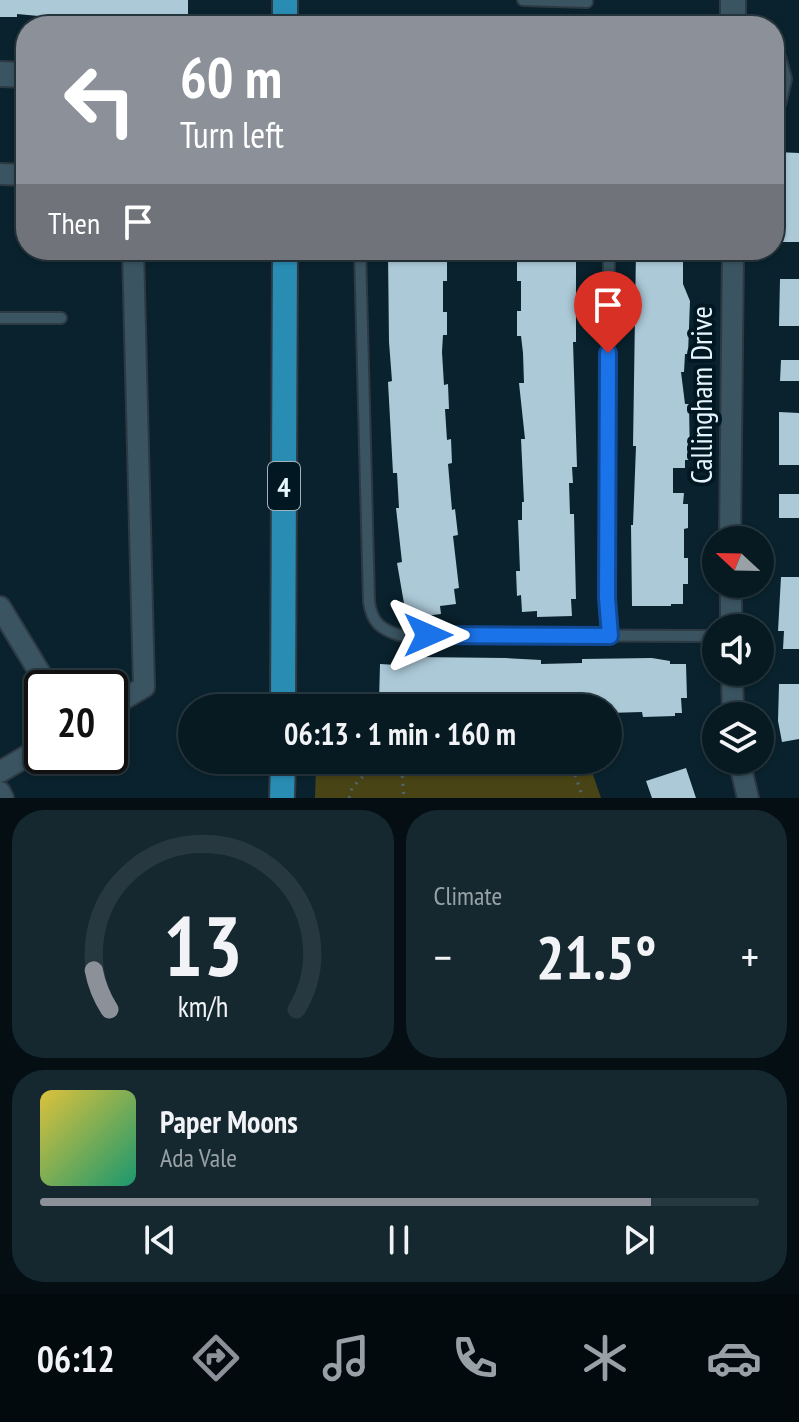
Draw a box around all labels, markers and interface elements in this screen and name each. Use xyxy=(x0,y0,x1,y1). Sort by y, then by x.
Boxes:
text: 60 m xyxy=(180,41,282,113)
icon: left xyxy=(48,48,152,152)
text: Turn left xyxy=(180,111,284,158)
icon: arrive xyxy=(116,200,160,244)
text: Then xyxy=(48,203,100,242)
pin xyxy=(574,271,642,353)
icon: arrive xyxy=(586,283,630,327)
street label: Callingham Drive xyxy=(681,306,720,484)
road number: 4 xyxy=(268,462,300,510)
north arrow xyxy=(702,526,774,598)
map controls xyxy=(702,526,774,774)
position arrow xyxy=(386,593,470,677)
button: sound xyxy=(702,614,774,686)
speed limit sign: 20 xyxy=(24,670,128,774)
button: layers xyxy=(702,702,774,774)
text: 06:13 · 1 min · 160 m xyxy=(284,714,516,753)
text: Climate xyxy=(434,879,502,912)
text: 13 xyxy=(163,891,243,999)
text: 21.5° xyxy=(536,918,657,996)
text: − xyxy=(434,928,452,985)
text: + xyxy=(741,928,759,985)
text: km/h xyxy=(177,988,228,1025)
text: Paper Moons xyxy=(160,1102,298,1141)
text: Ada Vale xyxy=(160,1141,237,1174)
icon: previous xyxy=(138,1218,182,1262)
icon: pause xyxy=(377,1218,421,1262)
icon: next xyxy=(617,1218,661,1262)
icon: directions xyxy=(188,1330,244,1386)
icon: music xyxy=(318,1330,374,1386)
icon: phone xyxy=(447,1330,503,1386)
icon: climate xyxy=(577,1330,633,1386)
icon: car xyxy=(706,1330,762,1386)
text: 06:12 xyxy=(37,1335,115,1382)

